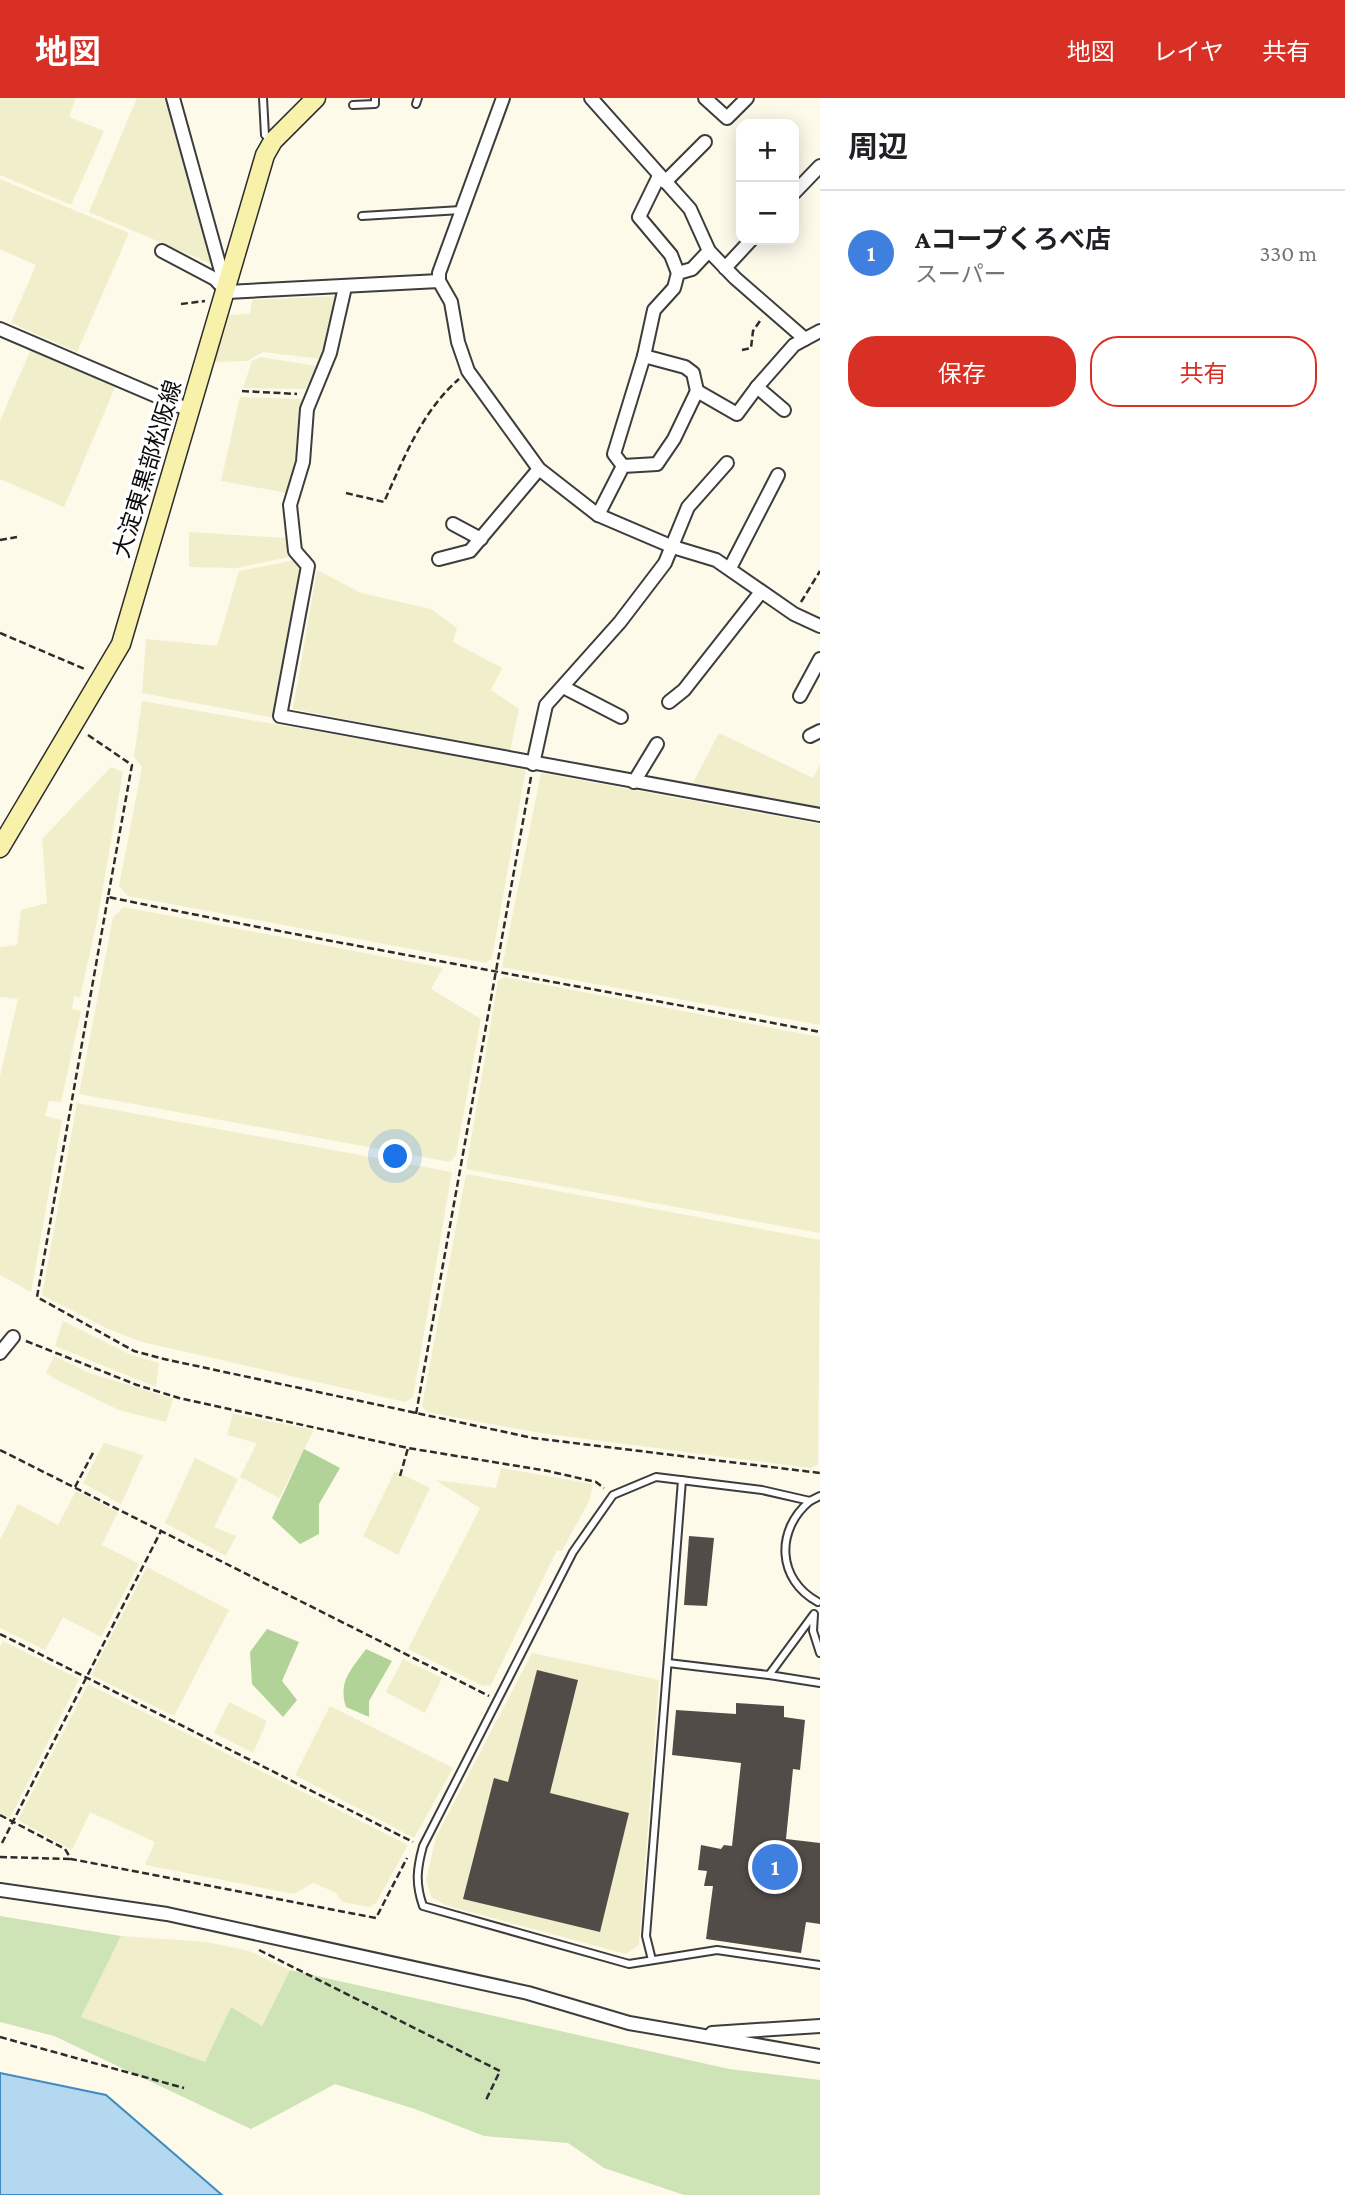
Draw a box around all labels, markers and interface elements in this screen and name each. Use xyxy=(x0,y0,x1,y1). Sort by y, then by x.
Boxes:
text: 地図 xyxy=(35,33,101,70)
text: 地図 xyxy=(1067,38,1115,65)
text: レイヤ xyxy=(1153,38,1224,65)
text: 共有 xyxy=(1262,38,1310,65)
map controls xyxy=(736,119,799,245)
button: + xyxy=(736,119,799,182)
text: 周辺 xyxy=(848,130,908,163)
button: − xyxy=(736,182,799,245)
text: Aコープくろべ店 xyxy=(915,225,1111,254)
text: 1 xyxy=(867,240,875,266)
text: 330 m xyxy=(1259,240,1317,266)
text: スーパー xyxy=(915,261,1007,287)
button: 保存 xyxy=(848,336,1076,407)
button: 共有 xyxy=(1090,336,1317,407)
street label: 大淀東黒部松阪線 xyxy=(108,377,186,561)
your location xyxy=(378,1139,412,1173)
pin: 1 xyxy=(752,1841,798,1893)

